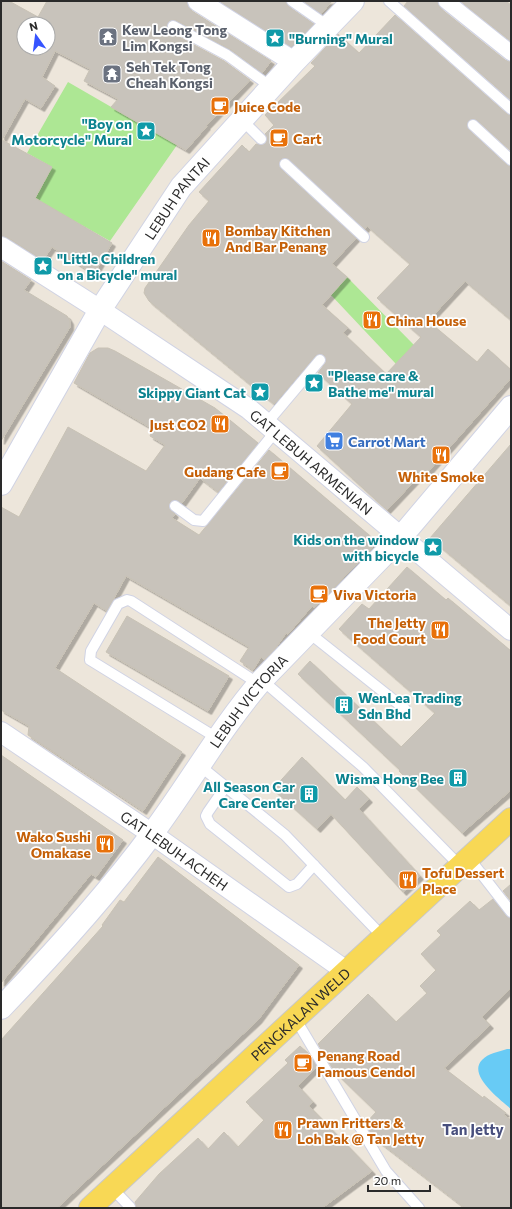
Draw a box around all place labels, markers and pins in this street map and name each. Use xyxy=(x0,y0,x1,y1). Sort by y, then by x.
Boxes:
place label: Kew Leong Tong Lim Kongsi xyxy=(122,21,227,54)
temple icon: Kew Leong Tong Lim Kongsi xyxy=(97,26,119,48)
place icon: "Burning" Mural xyxy=(264,27,286,49)
place label: "Burning" Mural xyxy=(289,30,393,47)
place label: Seh Tek Tong Cheah Kongsi xyxy=(126,58,213,91)
temple icon: Seh Tek Tong Cheah Kongsi xyxy=(101,63,123,85)
cafe icon: Juice Code xyxy=(209,95,231,117)
place label: Juice Code xyxy=(234,98,301,115)
place label: "Boy on Motorcycle" Mural xyxy=(11,115,132,148)
place icon: "Boy on Motorcycle" Mural xyxy=(135,120,157,142)
cafe icon: Cart xyxy=(268,127,290,149)
place label: Cart xyxy=(293,130,322,147)
place label: Bombay Kitchen And Bar Penang xyxy=(225,222,331,255)
restaurant icon: Bombay Kitchen And Bar Penang xyxy=(200,227,222,249)
place label: "Little Children on a Bicycle" mural xyxy=(57,250,177,283)
place icon: "Little Children on a Bicycle" mural xyxy=(32,255,54,277)
restaurant icon: China House xyxy=(361,309,383,331)
place label: China House xyxy=(386,312,466,329)
place label: "Please care & Bathe me" mural xyxy=(328,367,434,400)
place icon: "Please care & Bathe me" mural xyxy=(303,372,325,394)
place icon: Skippy Giant Cat xyxy=(249,381,271,403)
place label: Skippy Giant Cat xyxy=(138,384,246,401)
restaurant icon: Just CO2 xyxy=(209,413,231,435)
place label: Just CO2 xyxy=(150,416,206,433)
supermarket icon: Carrot Mart xyxy=(323,430,345,452)
place label: Carrot Mart xyxy=(348,433,426,450)
restaurant icon: White Smoke xyxy=(430,444,452,466)
cafe icon: Gudang Cafe xyxy=(269,460,291,482)
place label: Gudang Cafe xyxy=(184,463,266,480)
place label: White Smoke xyxy=(398,468,484,485)
place label: Kids on the window with bicycle xyxy=(293,531,419,564)
place icon: Kids on the window with bicycle xyxy=(422,536,444,558)
cafe icon: Viva Victoria xyxy=(308,583,330,605)
place label: Viva Victoria xyxy=(333,586,416,603)
place label: The Jetty Food Court xyxy=(353,614,426,647)
restaurant icon: The Jetty Food Court xyxy=(429,619,451,641)
place label: WenLea Trading Sdn Bhd xyxy=(358,689,462,722)
building icon: WenLea Trading Sdn Bhd xyxy=(333,694,355,716)
building icon: Wisma Hong Bee xyxy=(447,767,469,789)
place label: Wisma Hong Bee xyxy=(335,770,444,787)
place label: All Season Car Care Center xyxy=(203,778,295,811)
building icon: All Season Car Care Center xyxy=(298,783,320,805)
place label: Wako Sushi Omakase xyxy=(16,828,91,861)
restaurant icon: Wako Sushi Omakase xyxy=(94,833,116,855)
place label: Tofu Dessert Place xyxy=(422,864,505,897)
restaurant icon: Tofu Dessert Place xyxy=(397,869,419,891)
place label: Penang Road Famous Cendol xyxy=(317,1047,415,1080)
cafe icon: Penang Road Famous Cendol xyxy=(292,1052,314,1074)
place label: Prawn Fritters & Loh Bak @ Tan Jetty xyxy=(297,1114,425,1147)
restaurant icon: Prawn Fritters & Loh Bak @ Tan Jetty xyxy=(272,1119,294,1141)

